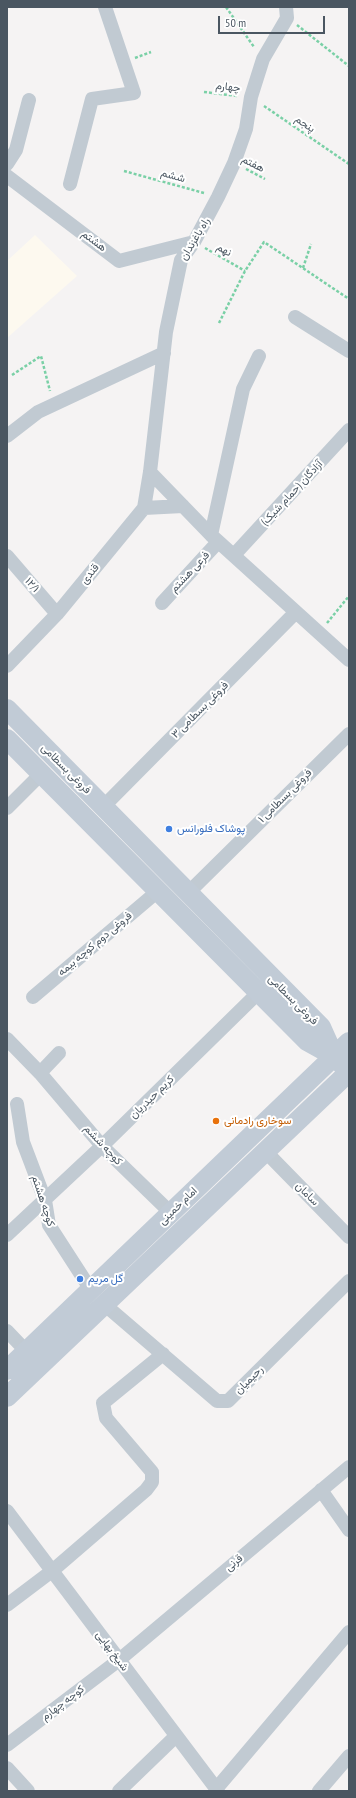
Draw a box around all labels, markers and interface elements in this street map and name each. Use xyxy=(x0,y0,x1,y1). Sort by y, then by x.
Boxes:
scale bar xyxy=(220,8,327,34)
text: 50 m xyxy=(225,15,246,30)
street label: چهارم xyxy=(215,79,241,95)
street label: پنجم xyxy=(292,112,318,136)
street label: هفتم xyxy=(239,153,267,175)
street label: ششم xyxy=(159,166,187,186)
street label: راه باغزندان xyxy=(177,215,213,263)
street label: هشتم xyxy=(79,227,109,255)
street label: نهم xyxy=(214,240,234,260)
street label: آزادگان (حمام شیک) xyxy=(258,458,326,528)
street label: فرعی هشتم xyxy=(168,549,212,595)
street label: قندی xyxy=(78,561,102,587)
street label: ۱۲/۱ xyxy=(22,575,42,595)
street label: فروغی بسطامی ۳ xyxy=(169,679,231,741)
street label: فروغی بسطامی xyxy=(38,741,94,797)
street label: فروغی بسطامی ۱ xyxy=(255,766,315,826)
place label: پوشاک فلورانس xyxy=(177,822,245,836)
marker: پوشاک فلورانس xyxy=(164,824,174,834)
street label: فروغی دوم کوچه بیمه xyxy=(55,909,135,979)
street label: فروغی بسطامی xyxy=(265,972,321,1028)
street label: کریم حیدریان xyxy=(127,1073,177,1121)
place label: سوخاری رادمانی xyxy=(224,1114,292,1128)
marker: سوخاری رادمانی xyxy=(211,1116,221,1126)
street label: کوچه ششم xyxy=(81,1122,125,1168)
street label: کوچه هشتم xyxy=(29,1174,57,1228)
street label: سامان xyxy=(293,1180,321,1208)
street label: امام خمینی xyxy=(156,1184,200,1228)
place label: گل مریم xyxy=(88,1272,123,1286)
marker: گل مریم xyxy=(75,1274,85,1284)
street label: رحیمیان xyxy=(232,1363,266,1397)
street label: قرنی xyxy=(223,1552,245,1574)
street label: شیخ بهایی xyxy=(93,1628,131,1674)
street label: کوچه چهارم xyxy=(39,1683,87,1723)

